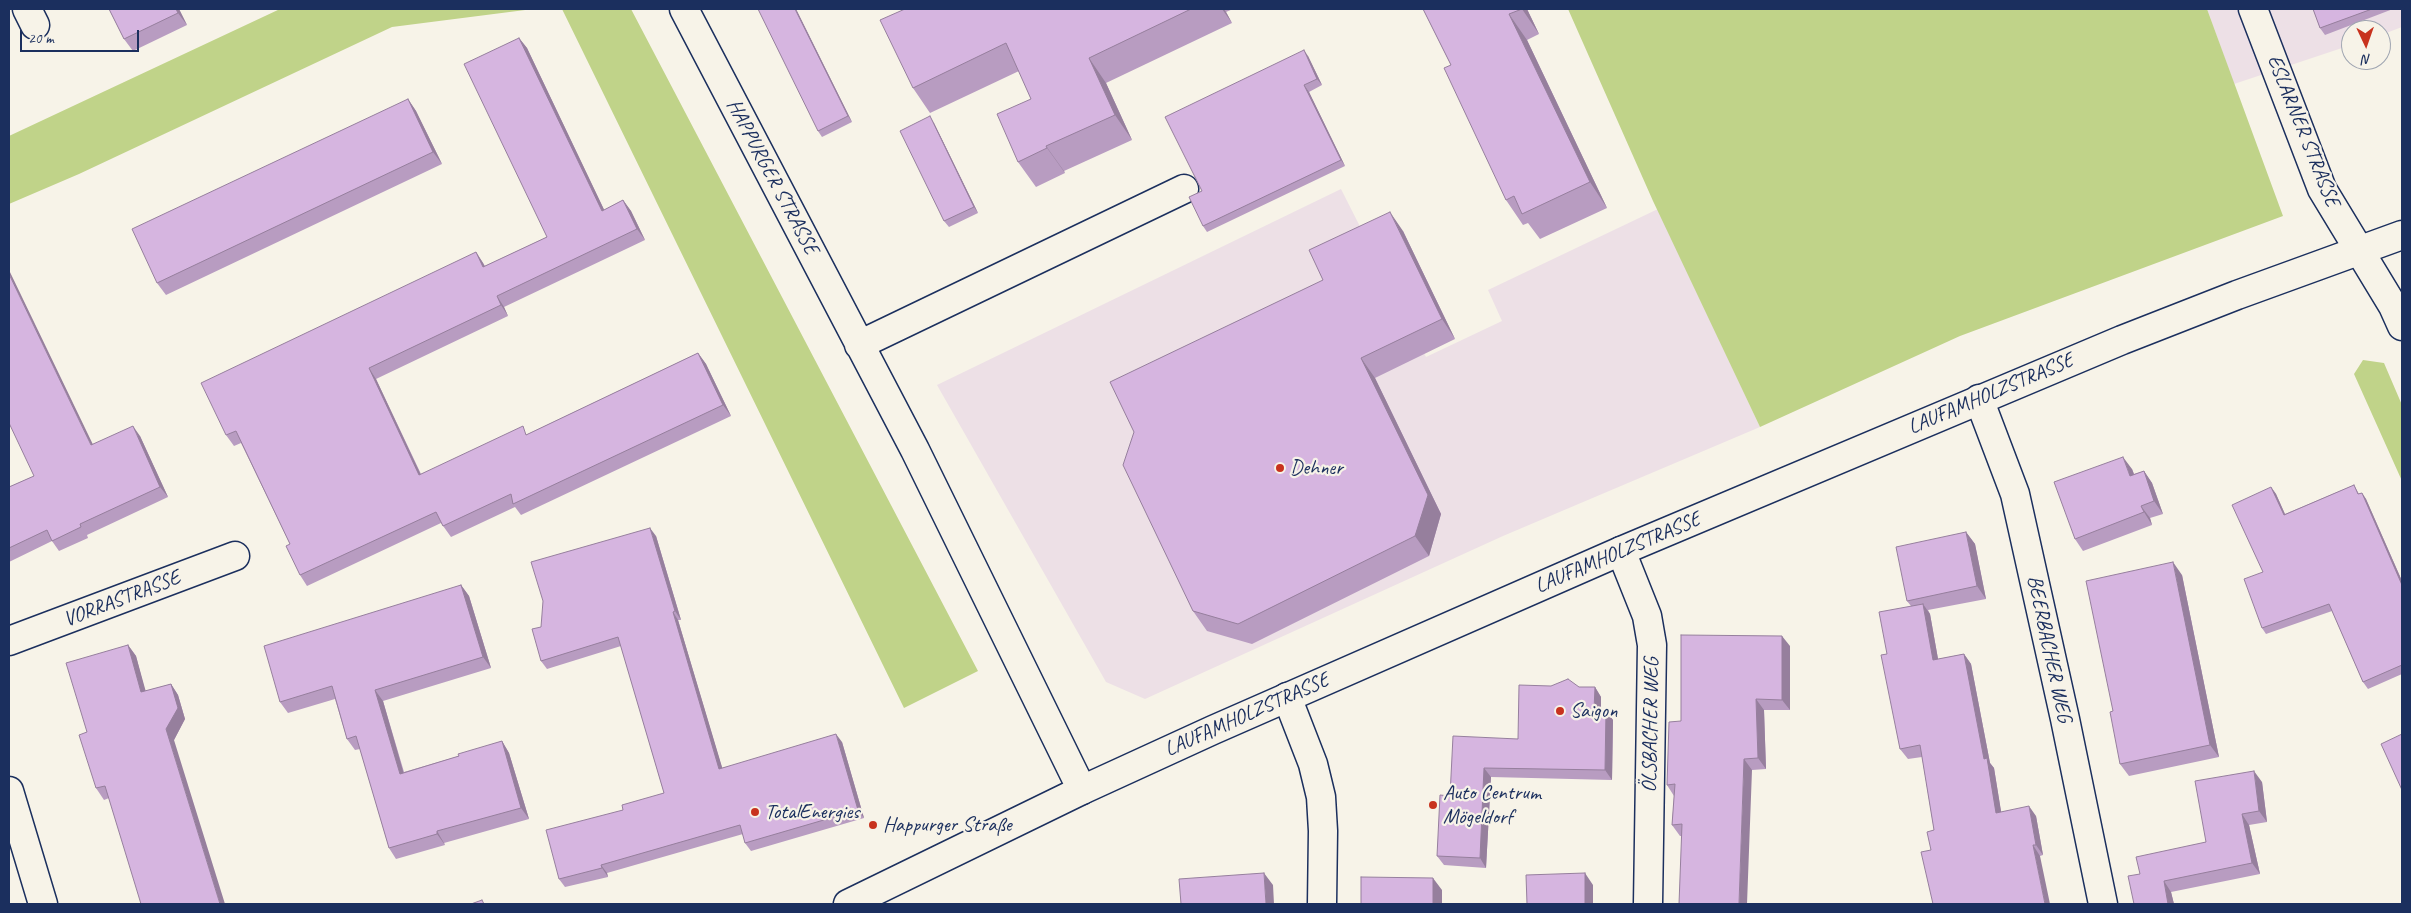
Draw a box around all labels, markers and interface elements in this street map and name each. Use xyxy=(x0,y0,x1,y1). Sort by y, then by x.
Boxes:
scale bar xyxy=(22,20,141,52)
north arrow xyxy=(2341,20,2391,70)
text: 20 m xyxy=(28,29,54,48)
text: N xyxy=(2362,51,2372,68)
street label: ESLARNER STRASSE xyxy=(2261,52,2345,210)
street label: HAPPURGER STRASSE xyxy=(720,95,824,259)
street label: LAUFAMHOLZSTRASSE xyxy=(1905,348,2077,440)
place label: Dehner xyxy=(1290,455,1343,481)
marker: Dehner xyxy=(1274,462,1286,474)
street label: LAUFAMHOLZSTRASSE xyxy=(1532,507,1704,599)
street label: VORRASTRASSE xyxy=(60,565,184,633)
street label: BEERBACHER WEG xyxy=(2021,573,2077,725)
street label: ÖLSBACHER WEG xyxy=(1637,657,1665,793)
street label: LAUFAMHOLZSTRASSE xyxy=(1161,667,1333,763)
place label: Saigon xyxy=(1570,698,1617,724)
marker: Saigon xyxy=(1554,705,1566,717)
place label: Auto Centrum Mögeldorf xyxy=(1443,780,1541,830)
place label: TotalEnergies xyxy=(765,799,859,825)
marker: Auto Centrum Mögeldorf xyxy=(1427,799,1439,811)
marker: TotalEnergies xyxy=(749,806,761,818)
place label: Happurger Straße xyxy=(883,812,1012,838)
marker: Happurger Straße xyxy=(867,819,879,831)

